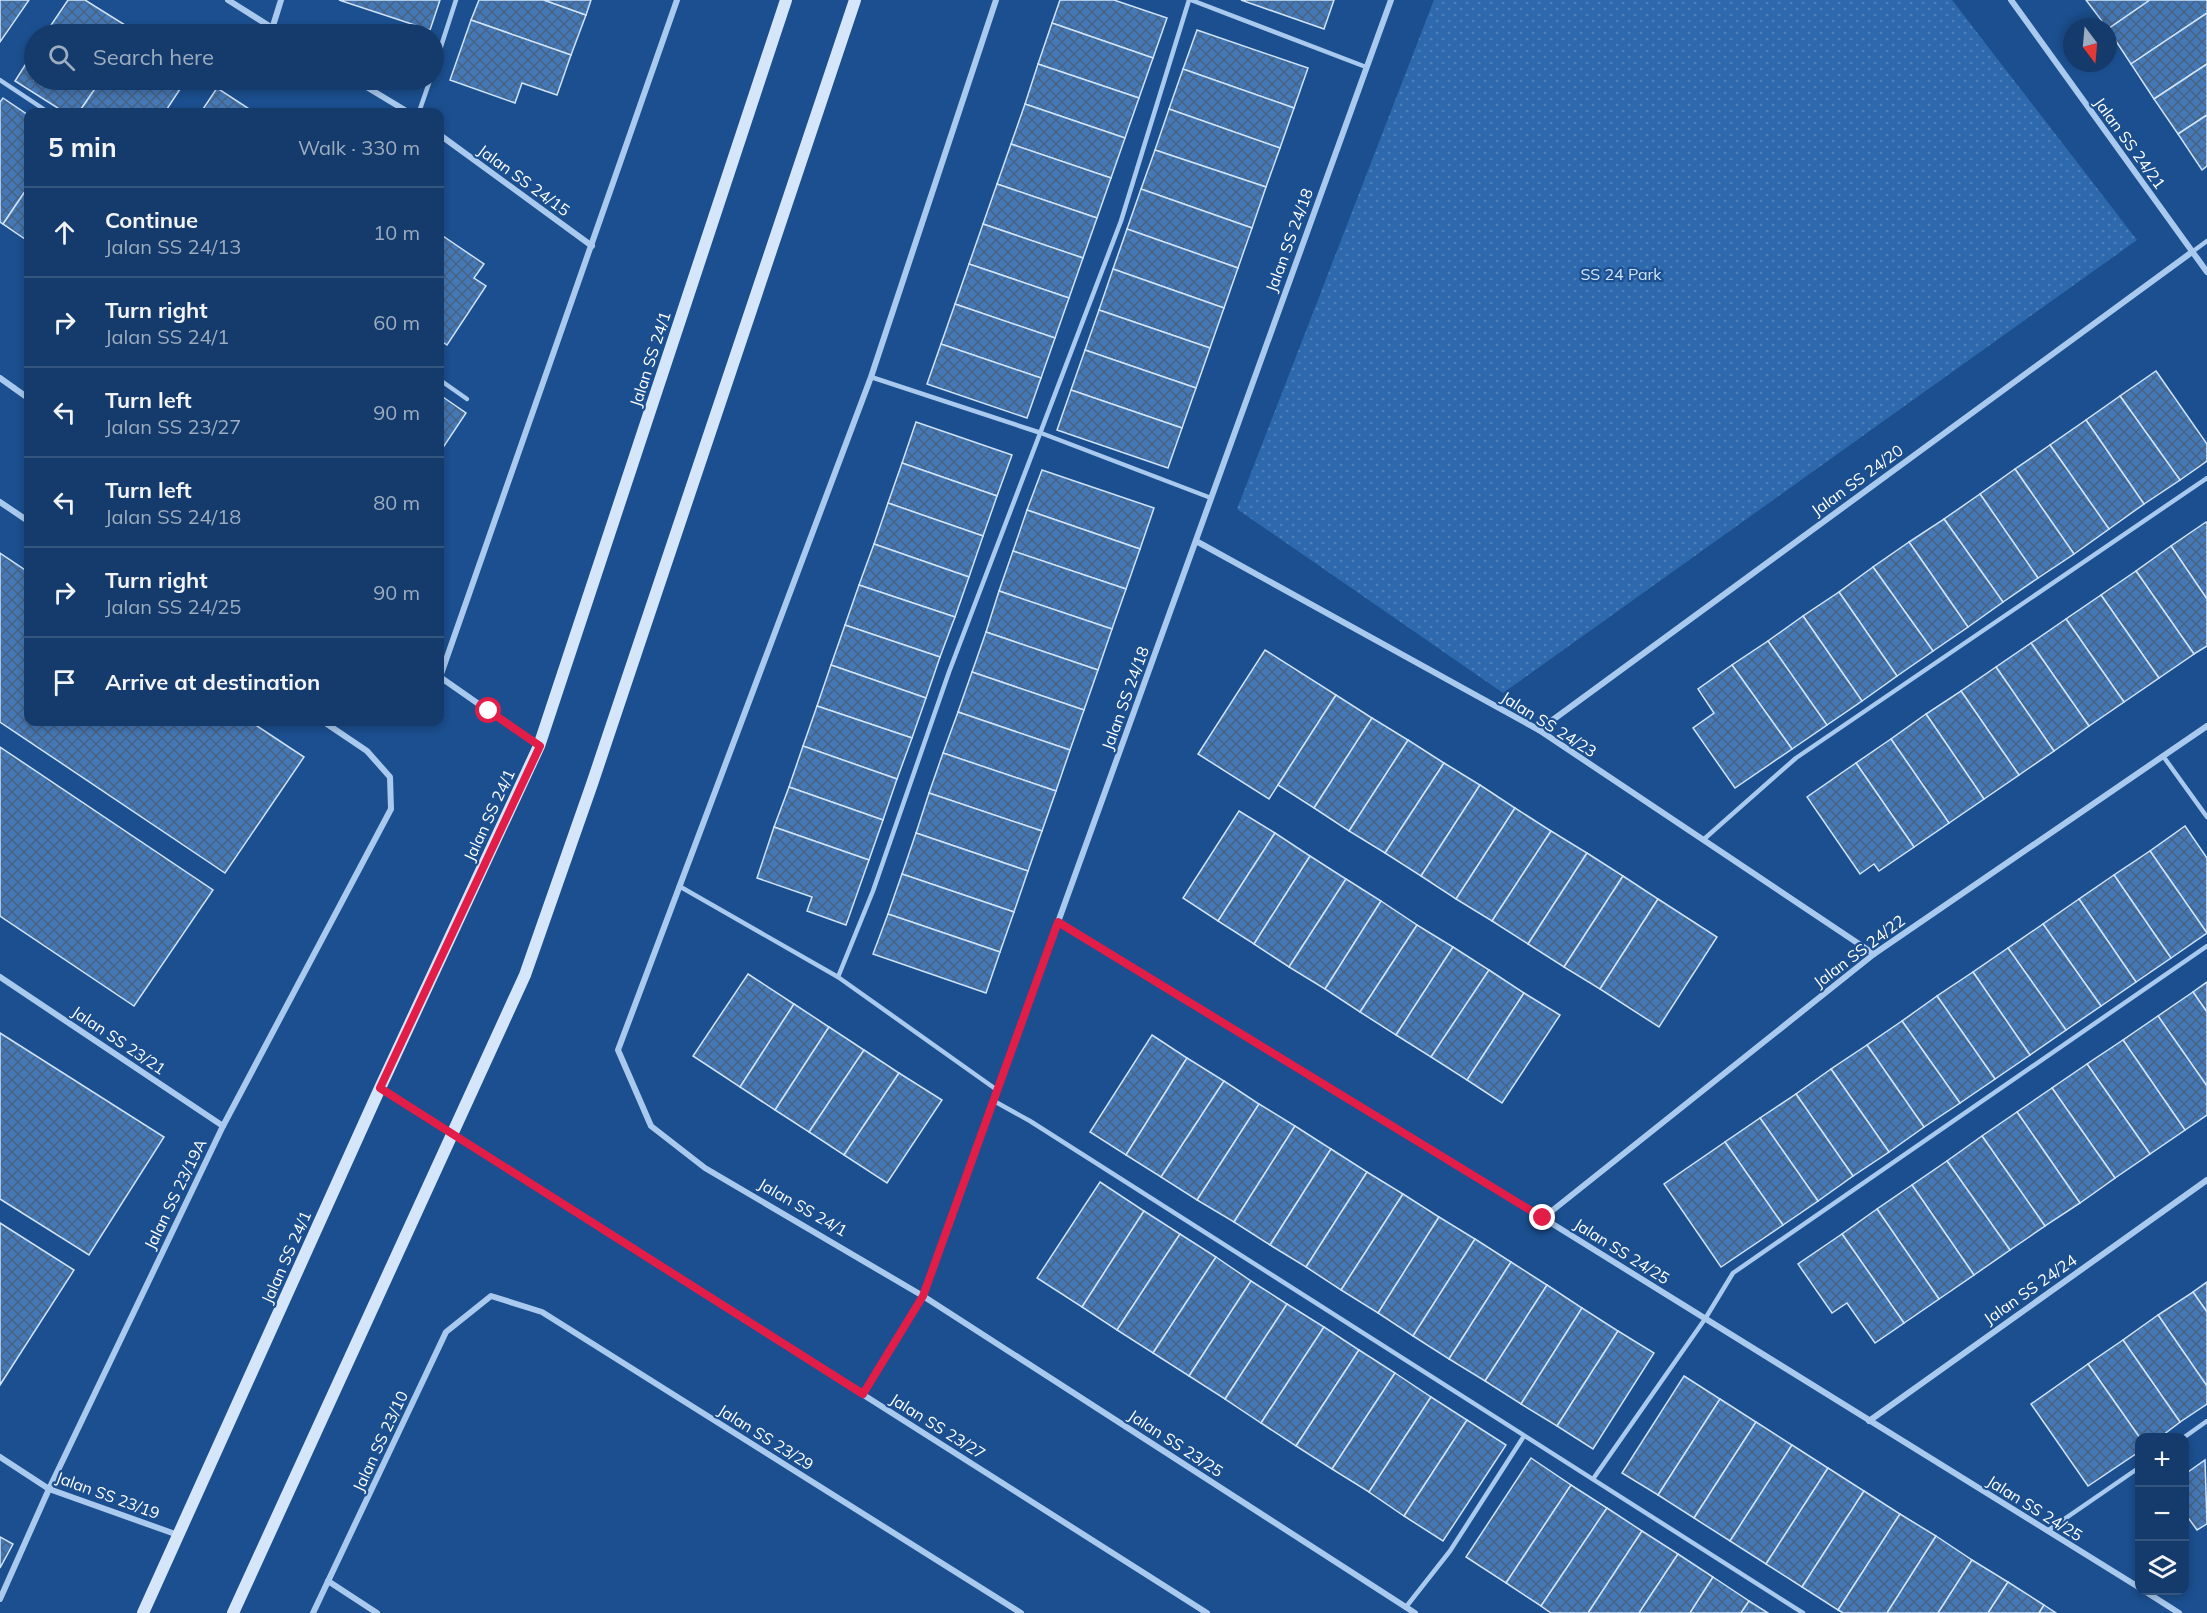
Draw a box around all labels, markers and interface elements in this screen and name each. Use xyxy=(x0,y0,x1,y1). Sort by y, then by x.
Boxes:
north arrow xyxy=(2063,18,2117,72)
search box xyxy=(24,24,444,90)
icon: search xyxy=(45,41,78,74)
text: Search here xyxy=(93,43,214,71)
street label: Jalan SS 24/21 xyxy=(2090,93,2170,193)
text: 5 min xyxy=(48,131,117,164)
text: Walk · 330 m xyxy=(298,135,420,160)
street label: Jalan SS 24/15 xyxy=(474,140,574,220)
street label: Jalan SS 24/18 xyxy=(1261,185,1317,295)
text: Continue xyxy=(105,206,198,234)
icon: ahead xyxy=(48,216,81,249)
text: 10 m xyxy=(373,220,420,245)
text: Jalan SS 24/13 xyxy=(105,234,241,259)
park label: SS 24 Park xyxy=(1580,264,1662,284)
text: Turn right xyxy=(105,296,208,324)
icon: right xyxy=(48,306,81,339)
street label: Jalan SS 24/1 xyxy=(625,309,675,409)
text: 60 m xyxy=(373,310,420,335)
text: Jalan SS 24/1 xyxy=(105,324,229,349)
text: Turn left xyxy=(105,386,192,414)
icon: left xyxy=(48,396,81,429)
text: 90 m xyxy=(373,400,420,425)
text: Jalan SS 23/27 xyxy=(105,414,241,439)
street label: Jalan SS 24/20 xyxy=(1807,440,1907,520)
text: Turn left xyxy=(105,476,192,504)
icon: left xyxy=(48,486,81,519)
text: 80 m xyxy=(373,490,420,515)
text: Jalan SS 24/18 xyxy=(105,504,241,529)
text: Turn right xyxy=(105,566,208,594)
icon: right xyxy=(48,576,81,609)
text: 90 m xyxy=(373,580,420,605)
text: Jalan SS 24/25 xyxy=(105,594,241,619)
street label: Jalan SS 24/18 xyxy=(1097,643,1153,753)
icon: arrive xyxy=(48,666,81,699)
text: Arrive at destination xyxy=(105,668,320,696)
street label: Jalan SS 24/23 xyxy=(1498,687,1600,761)
route start xyxy=(475,697,501,723)
street label: Jalan SS 24/1 xyxy=(459,766,519,864)
street label: Jalan SS 24/22 xyxy=(1809,910,1909,992)
street label: Jalan SS 23/21 xyxy=(68,1001,170,1079)
street label: Jalan SS 23/19A xyxy=(140,1135,211,1253)
street label: Jalan SS 24/1 xyxy=(755,1174,851,1240)
route end xyxy=(1529,1204,1555,1230)
street label: Jalan SS 24/1 xyxy=(257,1208,315,1306)
street label: Jalan SS 24/25 xyxy=(1571,1214,1673,1288)
street label: Jalan SS 24/24 xyxy=(1980,1249,2081,1328)
street label: Jalan SS 23/10 xyxy=(348,1387,412,1495)
street label: Jalan SS 23/27 xyxy=(887,1389,989,1463)
street label: Jalan SS 23/29 xyxy=(715,1400,817,1474)
street label: Jalan SS 23/25 xyxy=(1125,1405,1227,1481)
map controls xyxy=(2135,1433,2189,1595)
button: + xyxy=(2135,1433,2189,1487)
street label: Jalan SS 23/19 xyxy=(53,1467,163,1523)
street label: Jalan SS 24/25 xyxy=(1984,1471,2086,1545)
button: − xyxy=(2135,1487,2189,1541)
button: layers xyxy=(2135,1541,2189,1595)

